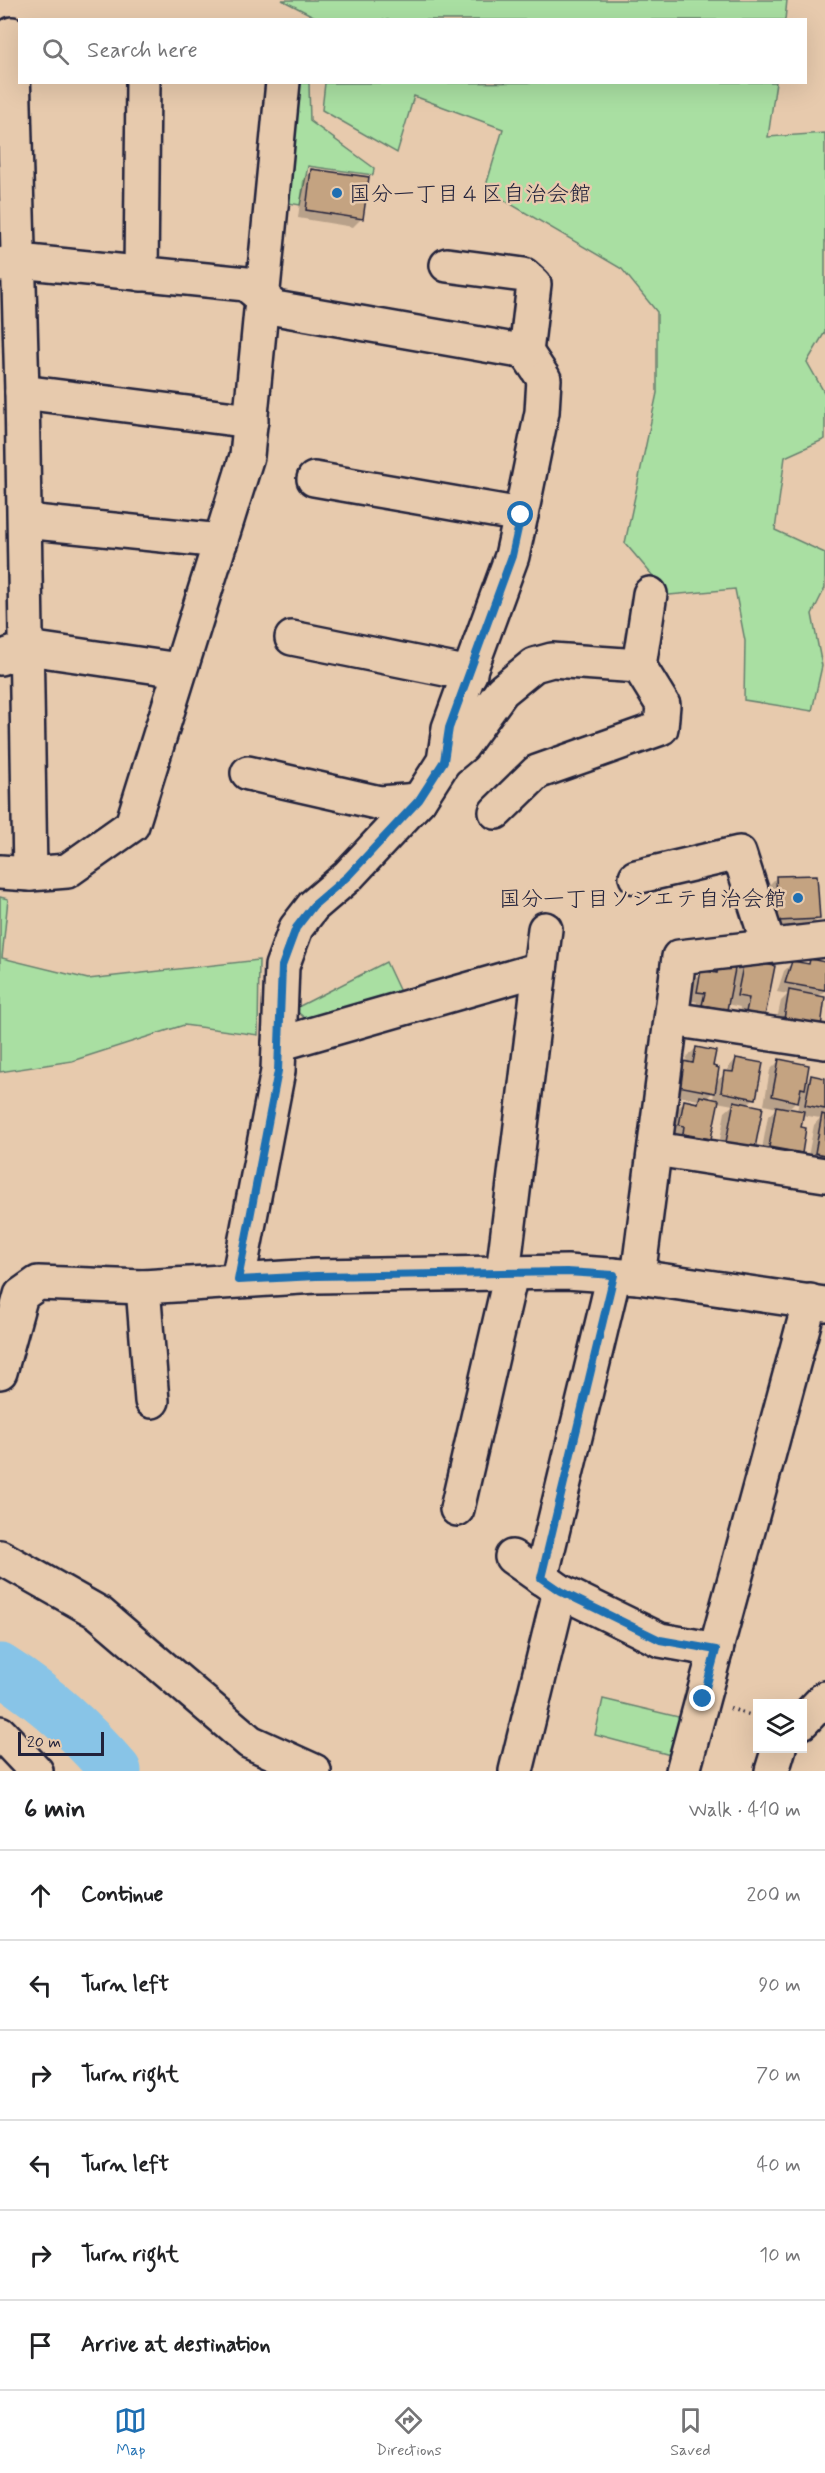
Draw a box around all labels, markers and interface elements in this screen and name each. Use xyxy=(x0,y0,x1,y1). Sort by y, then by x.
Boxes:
search box xyxy=(18,18,807,84)
icon: search xyxy=(39,35,72,68)
text: Search here xyxy=(87,37,198,65)
place label: 国分一丁目４区自治会館 xyxy=(349,181,591,209)
marker: 国分一丁目４区自治会館 xyxy=(330,186,344,200)
route start xyxy=(507,501,533,527)
place label: 国分一丁目ソシエテ自治会館 xyxy=(499,886,786,914)
marker: 国分一丁目ソシエテ自治会館 xyxy=(791,891,805,905)
route end xyxy=(689,1685,715,1711)
map controls xyxy=(753,1699,807,1753)
button: layers xyxy=(753,1699,807,1753)
scale bar xyxy=(18,1729,104,1756)
text: 20 m xyxy=(27,1732,61,1753)
text: 6 min xyxy=(24,1793,86,1827)
text: Walk · 410 m xyxy=(689,1797,801,1824)
icon: ahead xyxy=(24,1879,57,1912)
text: Continue xyxy=(81,1881,163,1909)
text: 200 m xyxy=(746,1882,801,1909)
icon: left xyxy=(24,1969,57,2002)
text: Turn left xyxy=(81,1971,169,1999)
text: 90 m xyxy=(758,1972,801,1999)
icon: right xyxy=(24,2059,57,2092)
text: Turn right xyxy=(81,2061,179,2089)
text: 70 m xyxy=(756,2062,801,2089)
icon: left xyxy=(24,2149,57,2182)
text: Turn left xyxy=(81,2151,169,2179)
text: 40 m xyxy=(757,2152,801,2179)
icon: right xyxy=(24,2239,57,2272)
text: Turn right xyxy=(81,2241,179,2269)
text: 10 m xyxy=(759,2242,801,2269)
icon: arrive xyxy=(24,2329,57,2362)
text: Arrive at destination xyxy=(81,2331,271,2359)
tab: Map xyxy=(114,2404,147,2461)
tab: Directions xyxy=(376,2404,442,2461)
tab: Saved xyxy=(670,2404,711,2461)

